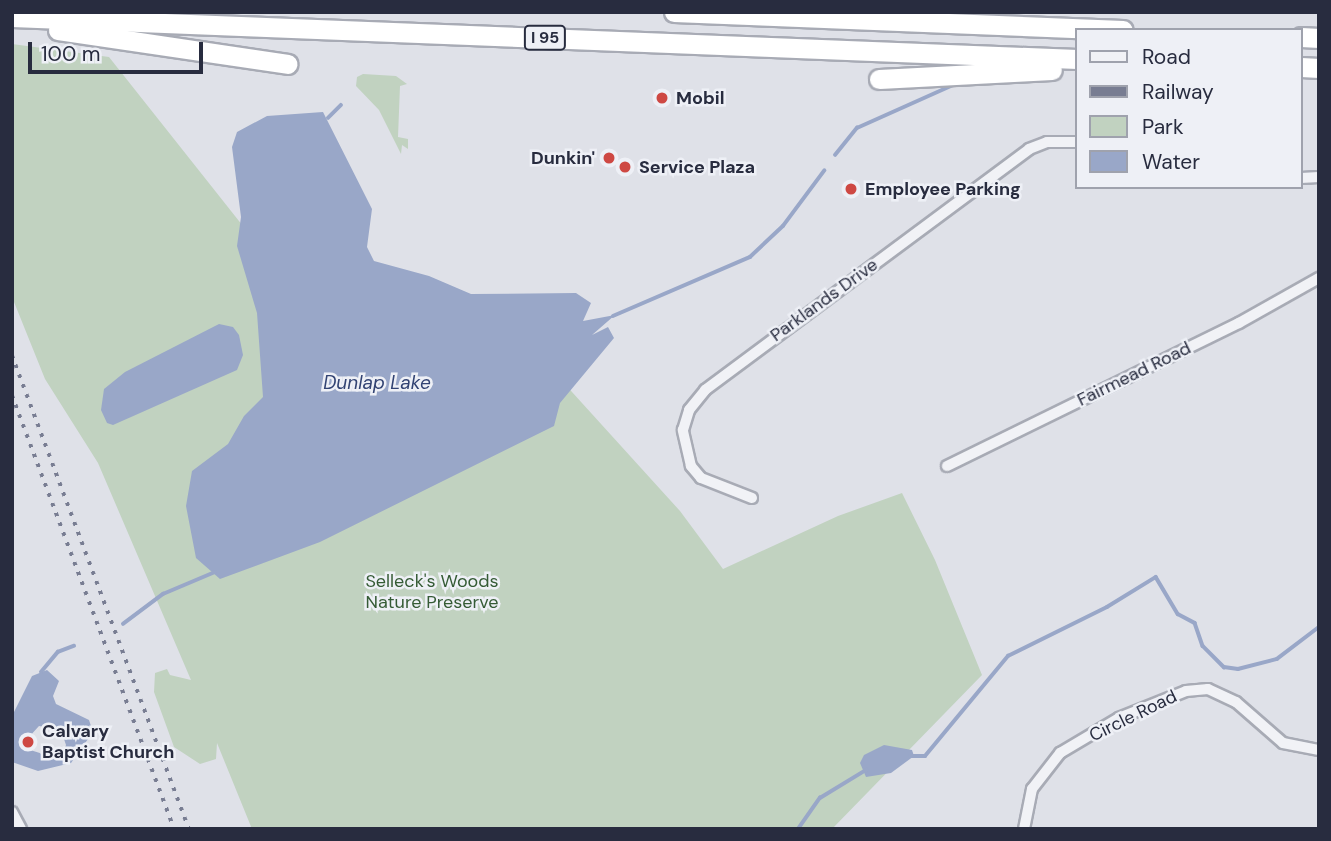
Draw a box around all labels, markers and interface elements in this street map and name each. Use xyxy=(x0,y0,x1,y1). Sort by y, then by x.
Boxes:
road number: I 95 xyxy=(522,26,568,50)
scale bar xyxy=(32,28,206,72)
legend xyxy=(1076,28,1303,189)
text: 100 m xyxy=(41,40,101,68)
text: Road xyxy=(1142,43,1191,71)
text: Railway xyxy=(1142,78,1214,106)
place label: Mobil xyxy=(676,87,724,109)
marker: Mobil xyxy=(654,90,670,106)
text: Park xyxy=(1142,113,1183,141)
place label: Dunkin' xyxy=(531,147,595,169)
text: Water xyxy=(1142,148,1200,176)
marker: Dunkin' xyxy=(601,150,617,166)
place label: Service Plaza xyxy=(639,156,755,178)
marker: Service Plaza xyxy=(617,159,633,175)
place label: Employee Parking xyxy=(865,178,1021,200)
marker: Employee Parking xyxy=(843,181,859,197)
street label: Parklands Drive xyxy=(766,254,882,346)
street label: Fairmead Road xyxy=(1074,337,1194,411)
water label: Dunlap Lake xyxy=(323,372,431,394)
park label: Selleck's Woods Nature Preserve xyxy=(365,571,499,614)
street label: Circle Road xyxy=(1086,686,1180,746)
place label: Calvary Baptist Church xyxy=(42,721,174,764)
marker: Calvary Baptist Church xyxy=(20,734,36,750)

